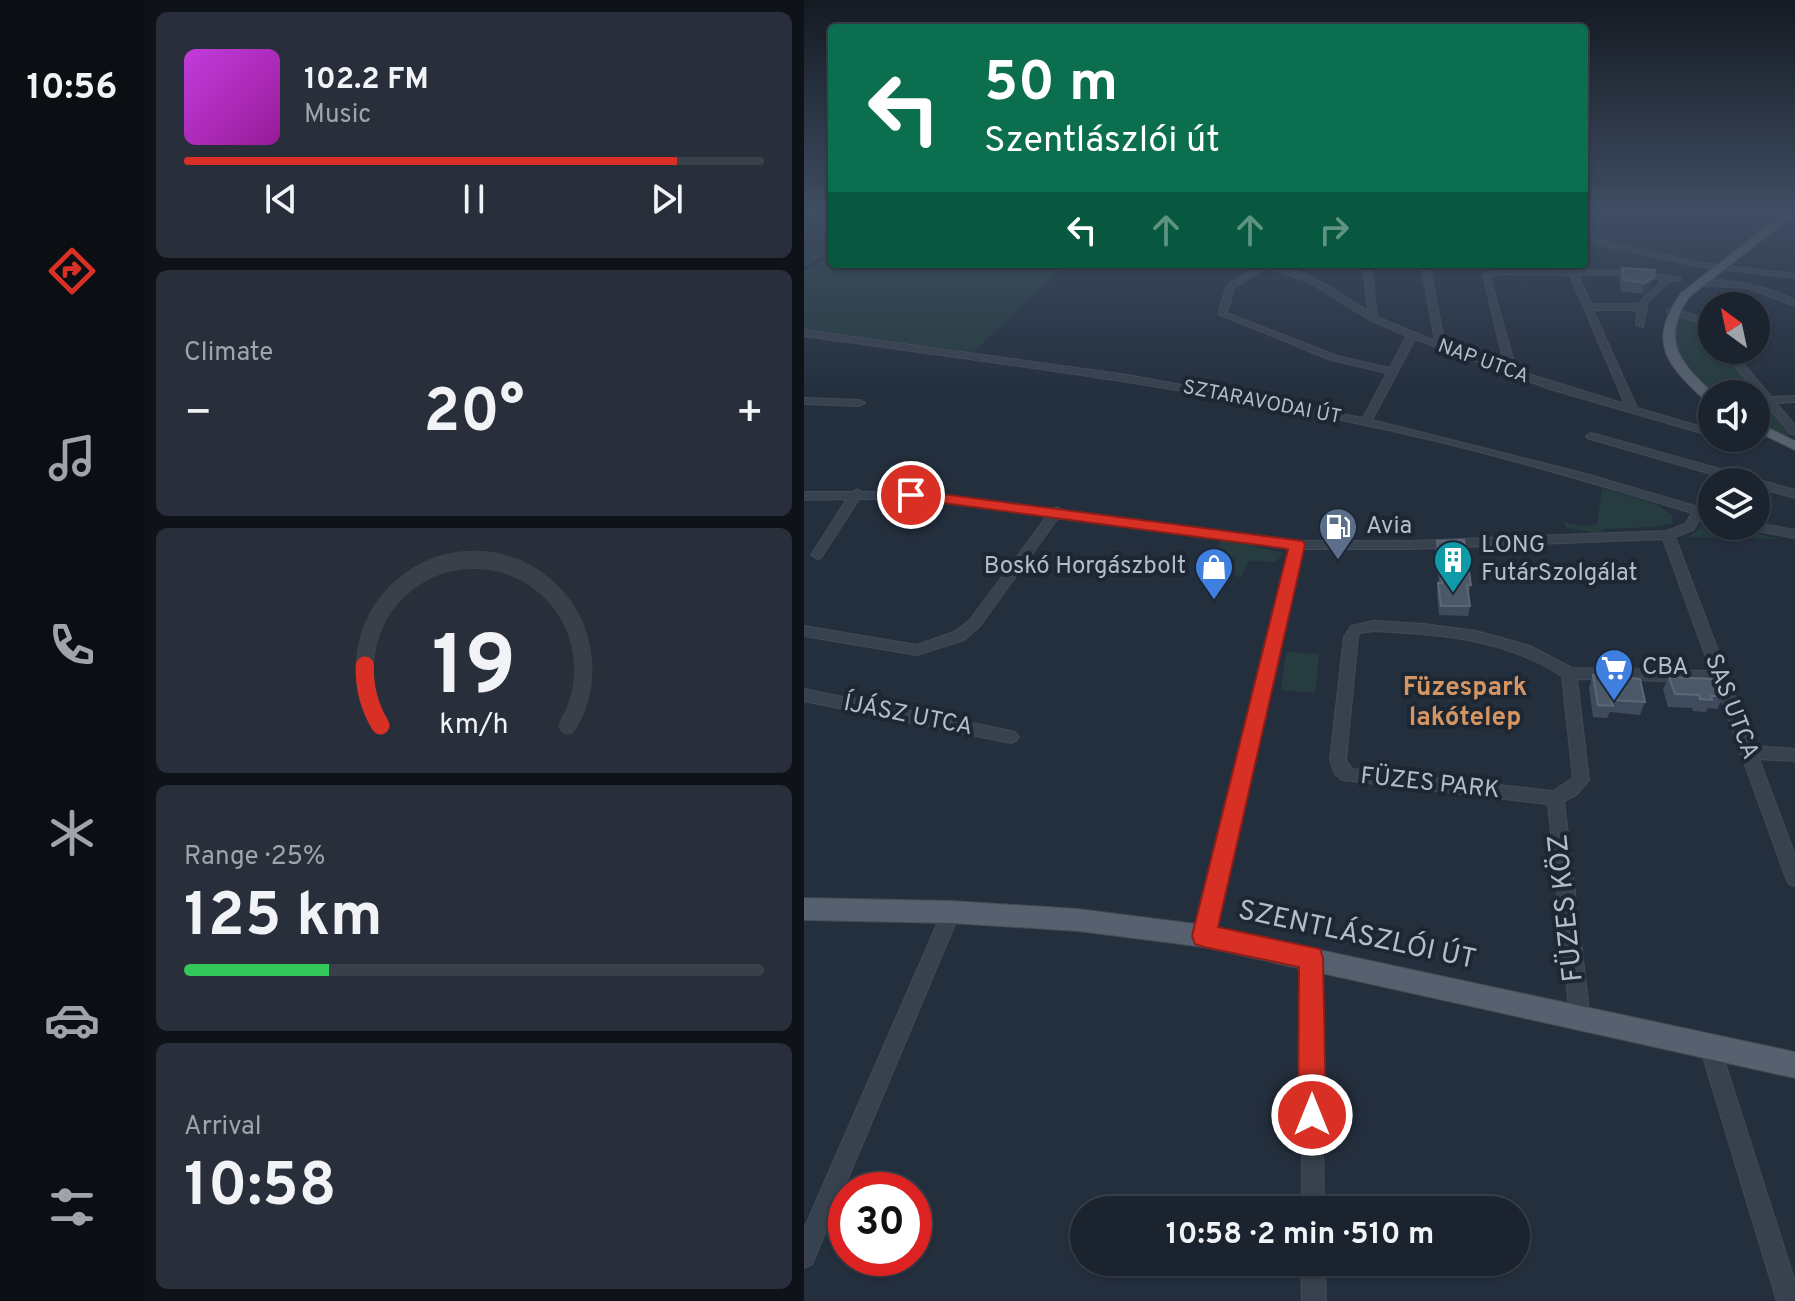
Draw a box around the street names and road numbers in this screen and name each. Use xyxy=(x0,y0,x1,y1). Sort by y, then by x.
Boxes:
street label: NAP UTCA xyxy=(1434,334,1532,390)
street label: SZTARAVODAI ÚT xyxy=(1181,373,1344,431)
street label: SAS UTCA xyxy=(1697,650,1765,764)
street label: ÍJÁSZ UTCA xyxy=(841,687,975,743)
street label: FÜZES PARK xyxy=(1359,760,1501,806)
street label: FÜZES KÖZ xyxy=(1539,832,1593,984)
street label: SZENTLÁSZLÓI ÚT xyxy=(1235,891,1480,979)

